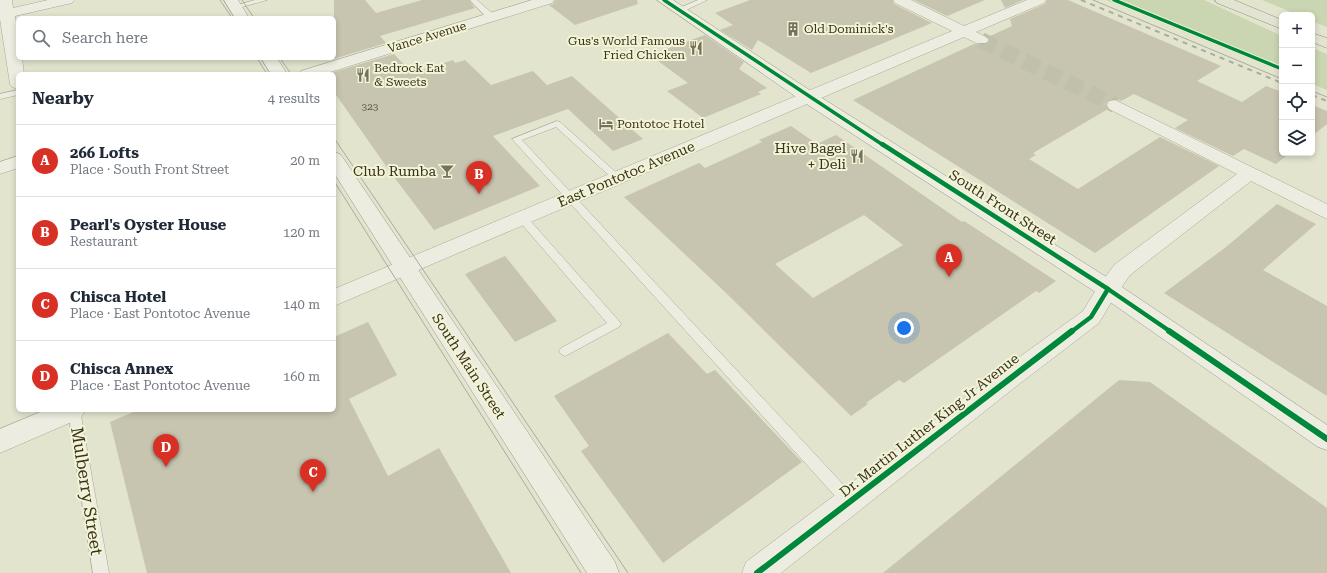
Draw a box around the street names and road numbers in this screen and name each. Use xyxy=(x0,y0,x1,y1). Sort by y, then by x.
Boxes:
street label: Vance Avenue xyxy=(386,18,468,56)
street label: East Pontotoc Avenue xyxy=(555,138,697,210)
street label: South Front Street xyxy=(946,166,1060,248)
street label: South Main Street xyxy=(429,310,509,422)
street label: Dr. Martin Luther King Jr Avenue xyxy=(836,350,1022,500)
street label: Mulberry Street xyxy=(67,425,107,557)

